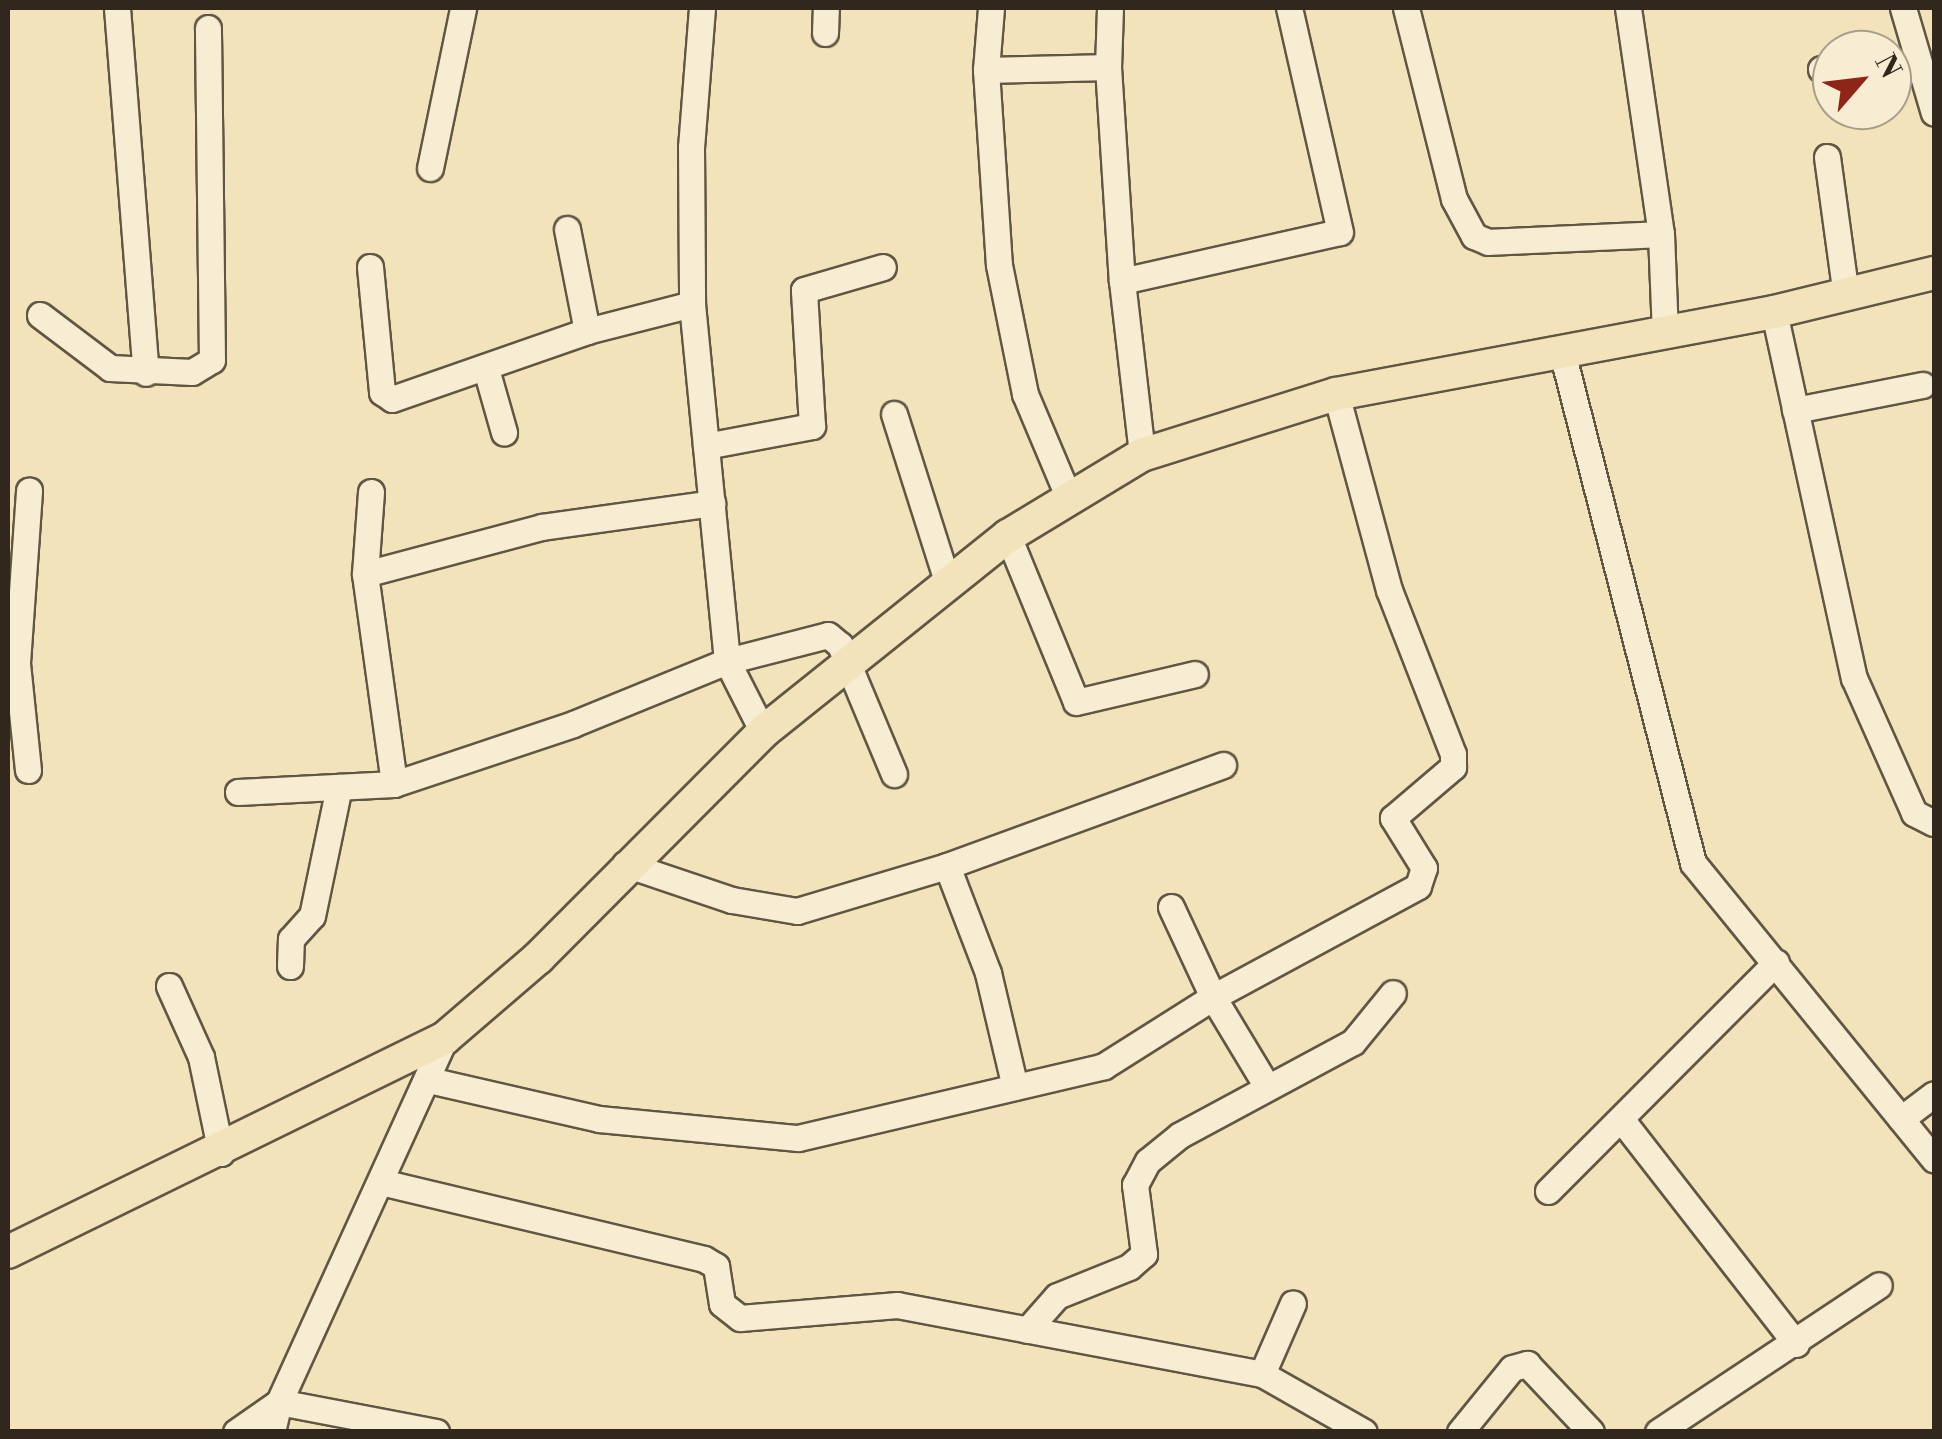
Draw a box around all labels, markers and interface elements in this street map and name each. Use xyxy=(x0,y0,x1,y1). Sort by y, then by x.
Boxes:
north arrow xyxy=(1812,30,1912,130)
text: N xyxy=(1867,49,1908,85)

